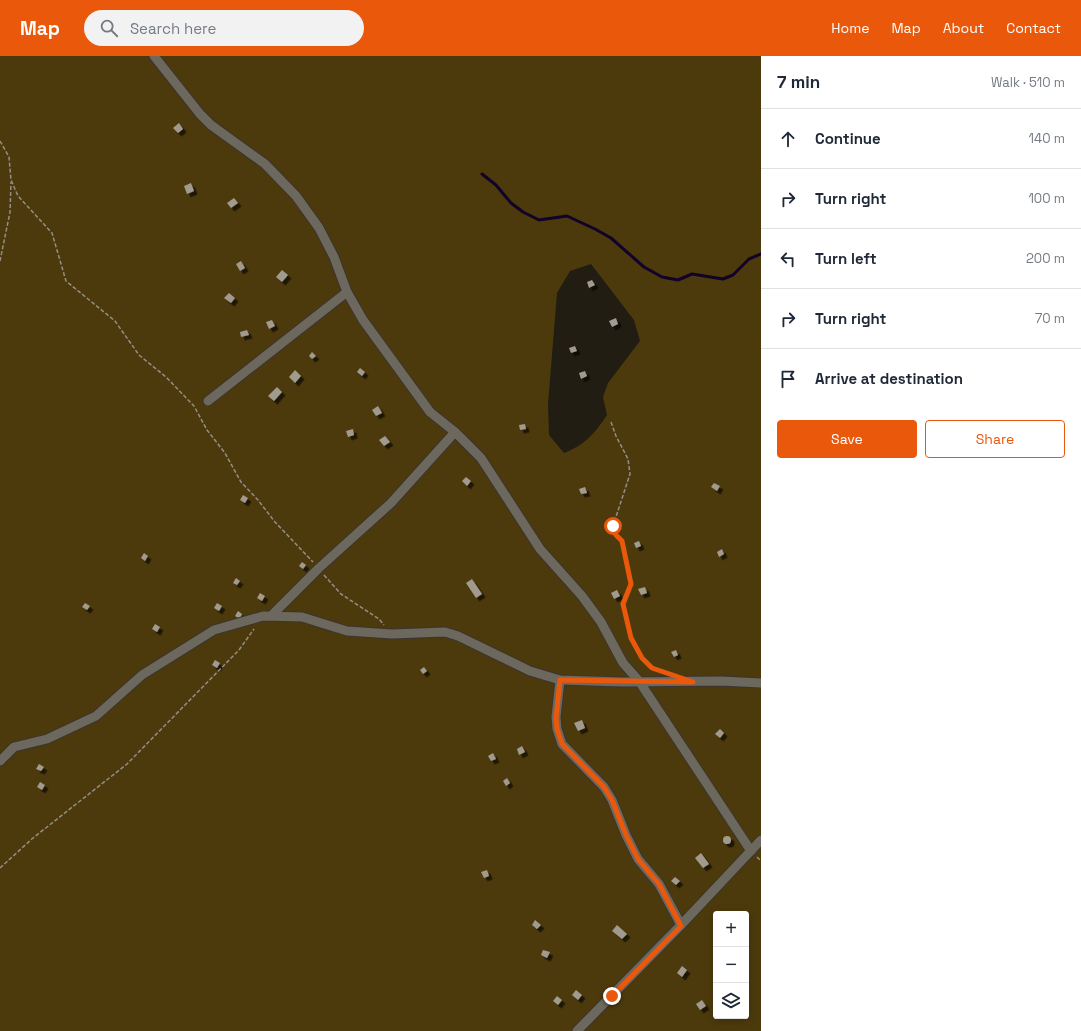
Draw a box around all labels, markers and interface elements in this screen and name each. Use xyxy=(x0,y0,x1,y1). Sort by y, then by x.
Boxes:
search box xyxy=(84,10,364,46)
text: Map xyxy=(20,16,60,41)
icon: search xyxy=(98,17,120,39)
text: Search here xyxy=(130,19,216,38)
text: Home xyxy=(831,19,869,37)
text: Map xyxy=(891,19,921,37)
text: About xyxy=(943,19,984,37)
text: Contact xyxy=(1006,19,1061,37)
text: 7 min xyxy=(777,71,820,93)
text: Walk · 510 m xyxy=(991,74,1065,91)
icon: ahead xyxy=(777,128,799,150)
text: Continue xyxy=(815,129,881,148)
text: 140 m xyxy=(1029,130,1065,147)
icon: right xyxy=(777,188,799,210)
text: Turn right xyxy=(815,189,886,208)
text: 100 m xyxy=(1028,190,1065,207)
icon: left xyxy=(777,248,799,270)
text: Turn left xyxy=(815,249,877,268)
text: 200 m xyxy=(1026,250,1065,267)
icon: right xyxy=(777,308,799,330)
text: Turn right xyxy=(815,309,886,328)
text: 70 m xyxy=(1035,310,1065,327)
icon: arrive xyxy=(777,368,799,390)
text: Arrive at destination xyxy=(815,369,963,388)
button: Save xyxy=(777,420,917,458)
button: Share xyxy=(925,420,1065,458)
route start xyxy=(604,517,622,535)
map controls xyxy=(713,911,749,1019)
button: + xyxy=(713,911,749,947)
button: − xyxy=(713,947,749,983)
button: layers xyxy=(713,983,749,1019)
route end xyxy=(603,987,621,1005)

